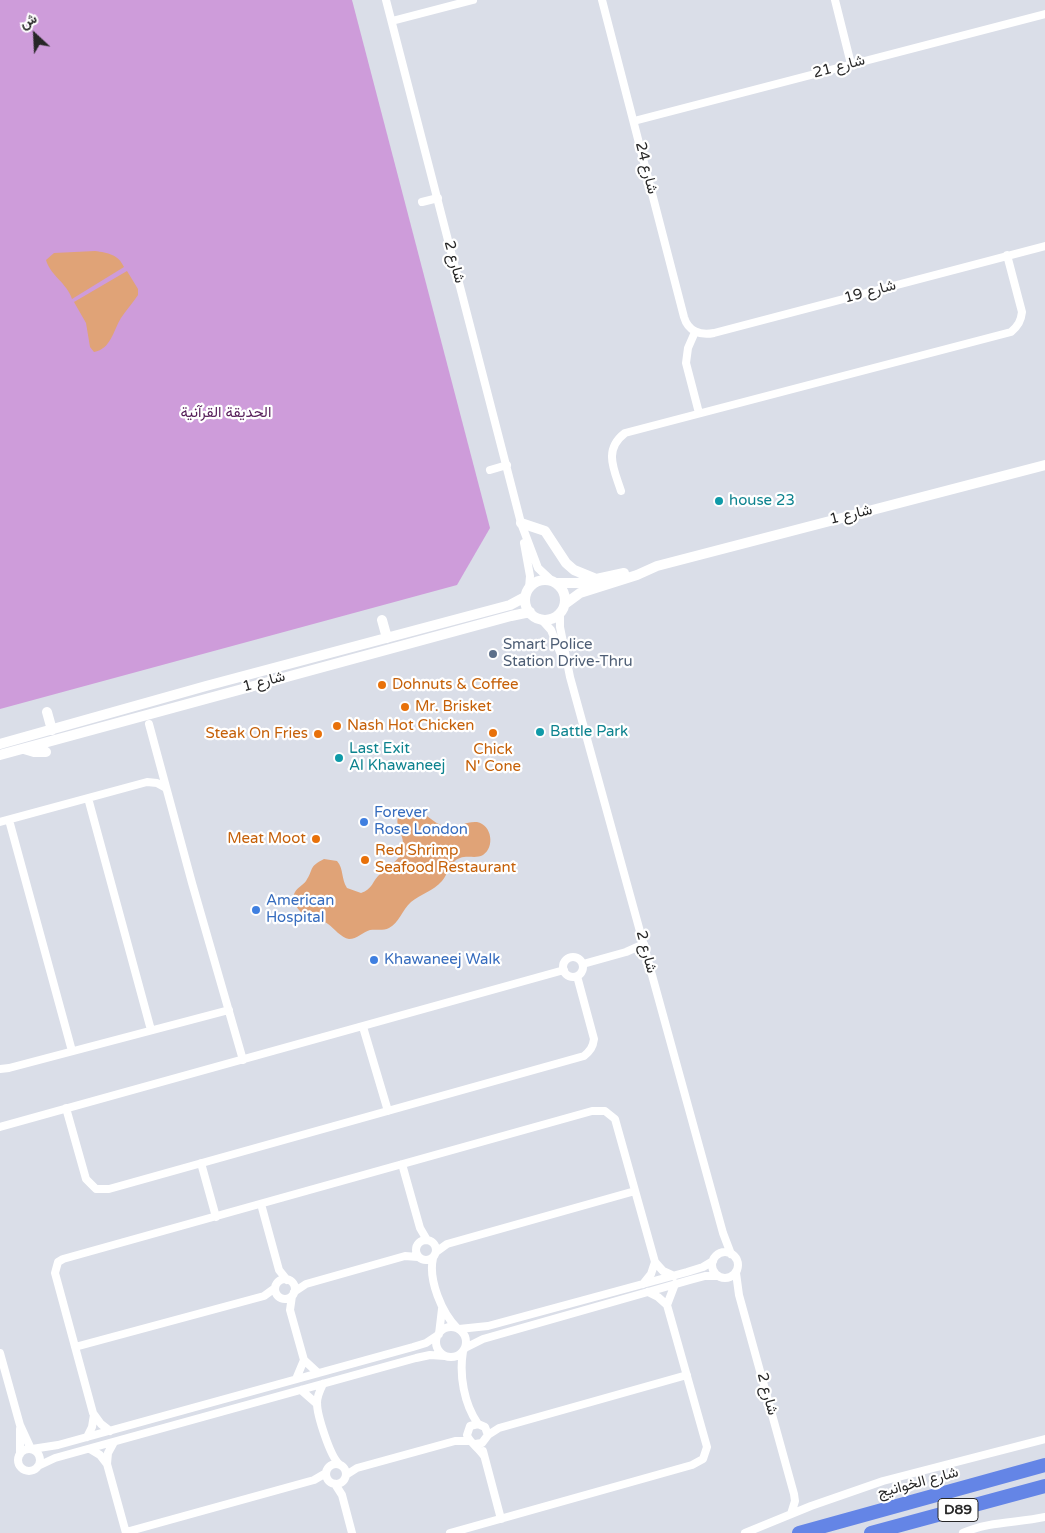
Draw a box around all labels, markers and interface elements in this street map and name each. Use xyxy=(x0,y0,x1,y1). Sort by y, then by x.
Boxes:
north arrow xyxy=(10,10,60,60)
text: ش xyxy=(17,10,40,32)
street label: شارع 21 xyxy=(811,51,867,83)
street label: شارع 24 xyxy=(631,140,661,196)
street label: شارع 2 xyxy=(440,239,468,285)
street label: شارع 19 xyxy=(842,276,898,308)
park label: الحديقة القرآنية xyxy=(181,404,271,422)
place label: house 23 xyxy=(729,492,795,510)
marker: house 23 xyxy=(713,495,725,507)
street label: شارع 1 xyxy=(828,501,874,529)
place label: Smart Police Station Drive-Thru xyxy=(503,636,633,671)
marker: Smart Police Station Drive-Thru xyxy=(487,648,499,660)
street label: شارع 1 xyxy=(241,668,287,696)
place label: Dohnuts & Coffee xyxy=(392,676,519,694)
marker: Dohnuts & Coffee xyxy=(376,679,388,691)
place label: Mr. Brisket xyxy=(415,698,492,716)
marker: Mr. Brisket xyxy=(399,701,411,713)
place label: Nash Hot Chicken xyxy=(347,717,474,735)
marker: Nash Hot Chicken xyxy=(331,720,343,732)
place label: Battle Park xyxy=(550,723,628,741)
place label: Steak On Fries xyxy=(206,725,308,743)
marker: Battle Park xyxy=(534,726,546,738)
marker: Chick N' Cone xyxy=(487,727,499,739)
marker: Steak On Fries xyxy=(312,728,324,740)
place label: Last Exit Al Khawaneej xyxy=(349,740,445,775)
place label: Chick N' Cone xyxy=(465,741,521,776)
marker: Last Exit Al Khawaneej xyxy=(333,752,345,764)
place label: Forever Rose London xyxy=(374,804,468,839)
marker: Forever Rose London xyxy=(358,816,370,828)
place label: Meat Moot xyxy=(227,830,306,848)
marker: Meat Moot xyxy=(310,833,322,845)
place label: Red Shrimp Seafood Restaurant xyxy=(375,842,516,877)
marker: Red Shrimp Seafood Restaurant xyxy=(359,854,371,866)
place label: American Hospital xyxy=(266,892,334,927)
marker: American Hospital xyxy=(250,904,262,916)
street label: شارع 2 xyxy=(632,929,660,975)
place label: Khawaneej Walk xyxy=(384,951,500,969)
marker: Khawaneej Walk xyxy=(368,954,380,966)
street label: شارع 2 xyxy=(753,1371,781,1417)
street label: شارع الخوانيج xyxy=(876,1464,960,1502)
road number: D89 xyxy=(938,1498,978,1522)

